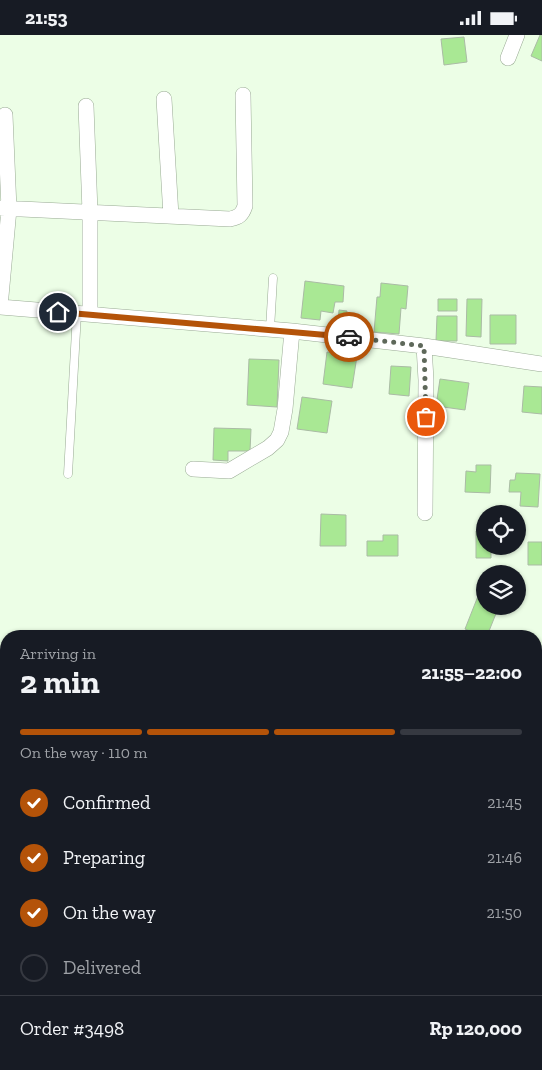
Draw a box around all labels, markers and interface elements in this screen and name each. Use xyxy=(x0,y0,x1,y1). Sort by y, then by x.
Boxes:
text: 21:53 xyxy=(25,6,68,29)
pin xyxy=(37,291,79,333)
icon: home xyxy=(44,298,72,326)
courier xyxy=(324,312,374,362)
icon: car xyxy=(335,323,363,351)
pin xyxy=(405,396,447,438)
icon: bag xyxy=(412,403,440,431)
map controls xyxy=(476,505,526,615)
button: locate xyxy=(476,505,526,555)
button: layers xyxy=(476,565,526,615)
text: Arriving in xyxy=(20,644,96,663)
text: 21:55–22:00 xyxy=(421,661,522,684)
text: 2 min xyxy=(20,663,100,701)
text: On the way · 110 m xyxy=(20,743,147,762)
icon: check xyxy=(20,789,48,817)
text: Confirmed xyxy=(63,791,150,814)
text: 21:45 xyxy=(487,793,522,812)
icon: check xyxy=(20,844,48,872)
text: Preparing xyxy=(63,846,145,869)
text: 21:46 xyxy=(487,848,522,867)
icon: check xyxy=(20,899,48,927)
text: On the way xyxy=(63,901,156,924)
text: 21:50 xyxy=(487,903,522,922)
text: Delivered xyxy=(63,956,141,979)
text: Order #3498 xyxy=(20,1017,124,1040)
text: Rp 120,000 xyxy=(430,1017,522,1040)

